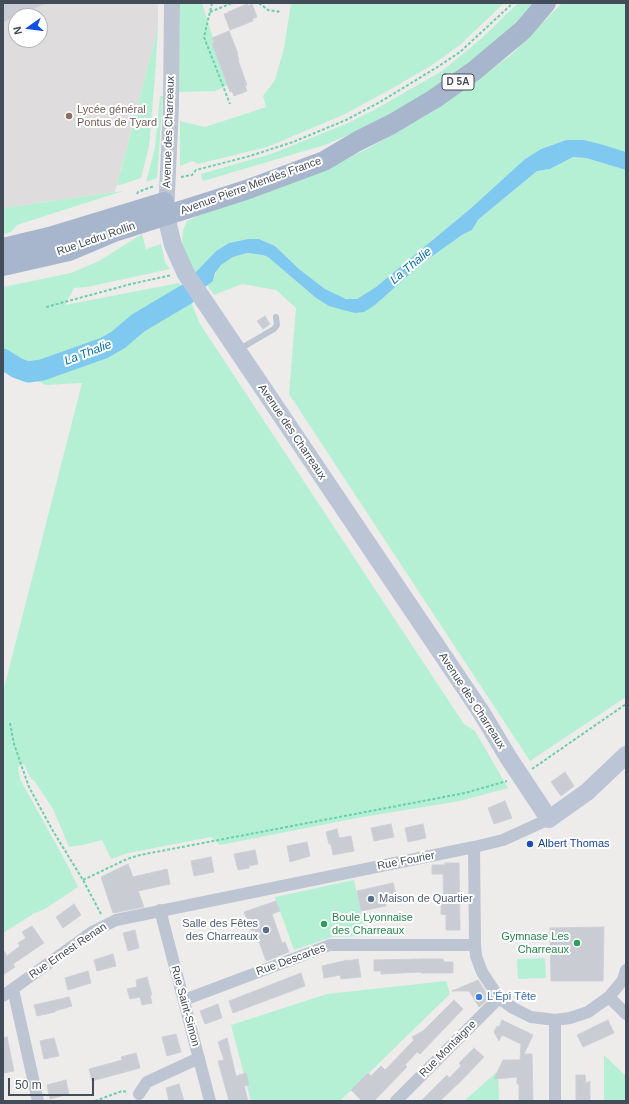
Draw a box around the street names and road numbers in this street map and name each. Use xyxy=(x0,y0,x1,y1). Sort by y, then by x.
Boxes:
road number: D 5A xyxy=(442,74,474,90)
street label: Avenue des Charreaux xyxy=(160,76,178,188)
street label: Avenue Pierre Mendès France xyxy=(179,154,323,218)
street label: Rue Ledru Rollin xyxy=(55,219,137,259)
street label: Avenue des Charreaux xyxy=(255,382,329,482)
street label: Avenue des Charreaux xyxy=(436,650,508,752)
street label: Rue Fourier xyxy=(376,849,436,873)
street label: Rue Ernest Renan xyxy=(27,920,109,982)
street label: Rue Descartes xyxy=(255,941,327,979)
street label: Rue Saint-Simon xyxy=(168,964,202,1048)
street label: Rue Montaigne xyxy=(417,1018,479,1080)

